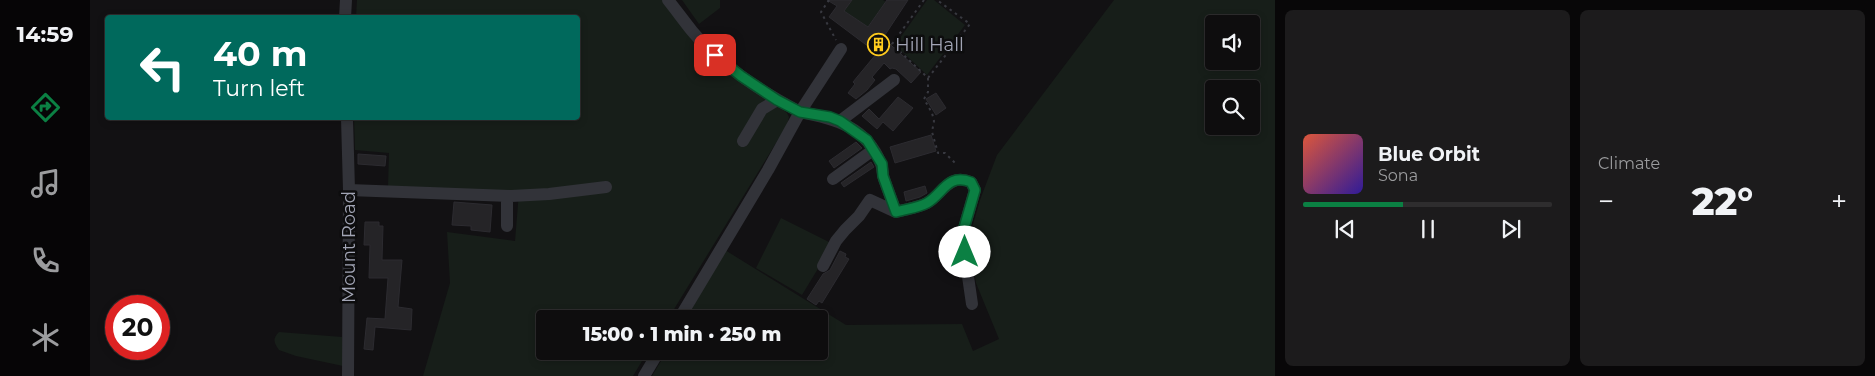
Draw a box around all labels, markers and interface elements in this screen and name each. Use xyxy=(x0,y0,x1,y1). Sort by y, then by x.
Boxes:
map controls xyxy=(1205,15,1260,135)
button: sound xyxy=(1205,15,1260,70)
text: 14:59 xyxy=(17,21,73,48)
text: 40 m xyxy=(213,32,308,75)
building icon: Hill Hall xyxy=(867,33,891,57)
pin xyxy=(694,34,736,76)
place label: Hill Hall xyxy=(895,34,964,56)
icon: left xyxy=(130,35,195,100)
icon: arrive xyxy=(701,41,729,69)
text: Turn left xyxy=(213,75,305,102)
button: search xyxy=(1205,80,1260,135)
icon: directions xyxy=(28,90,63,125)
text: Blue Orbit xyxy=(1378,143,1480,166)
text: Climate xyxy=(1598,154,1660,173)
icon: music xyxy=(28,166,63,201)
text: Sona xyxy=(1378,166,1418,185)
text: 22° xyxy=(1692,178,1753,225)
text: − xyxy=(1598,184,1614,218)
text: + xyxy=(1831,184,1847,218)
street label: Mount Road xyxy=(338,191,360,303)
icon: previous xyxy=(1331,215,1359,243)
icon: pause xyxy=(1414,215,1442,243)
icon: next xyxy=(1497,215,1525,243)
position arrow xyxy=(938,225,990,277)
icon: phone xyxy=(28,243,63,278)
speed limit sign: 20 xyxy=(105,295,170,360)
icon: climate xyxy=(28,320,63,355)
text: 15:00 · 1 min · 250 m xyxy=(583,323,781,346)

